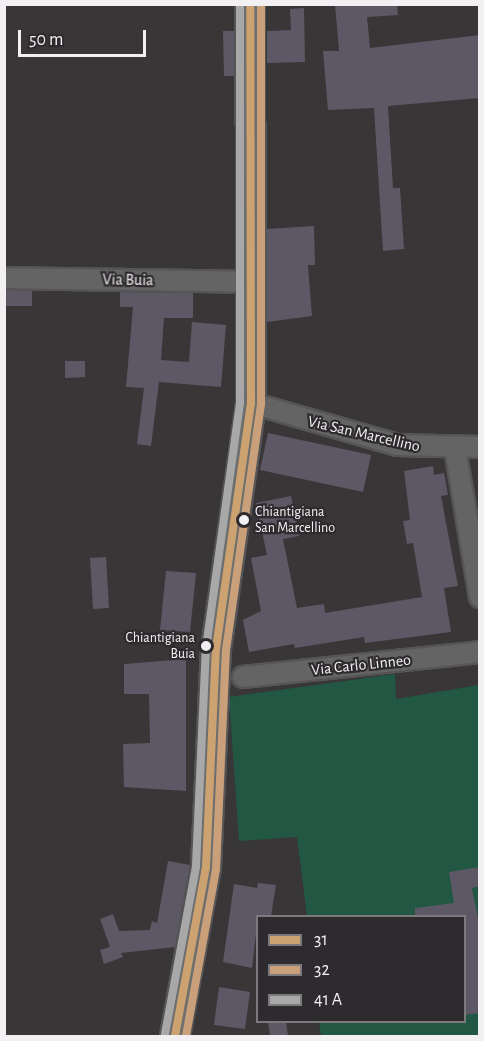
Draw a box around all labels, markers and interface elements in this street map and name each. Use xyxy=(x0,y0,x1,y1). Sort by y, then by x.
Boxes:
scale bar xyxy=(21,18,148,56)
text: 50 m xyxy=(29,31,63,49)
street label: Via Buia xyxy=(102,270,154,290)
street label: Via San Marcellino xyxy=(306,412,422,456)
place label: Chiantigiana San Marcellino xyxy=(255,504,335,536)
marker: Chiantigiana San Marcellino xyxy=(238,514,250,526)
place label: Chiantigiana Buia xyxy=(125,630,195,662)
marker: Chiantigiana Buia xyxy=(200,640,212,652)
street label: Via Carlo Linneo xyxy=(310,650,412,680)
legend xyxy=(256,915,466,1023)
text: 31 xyxy=(314,931,328,949)
text: 32 xyxy=(314,961,330,979)
text: 41 A xyxy=(314,991,342,1009)

